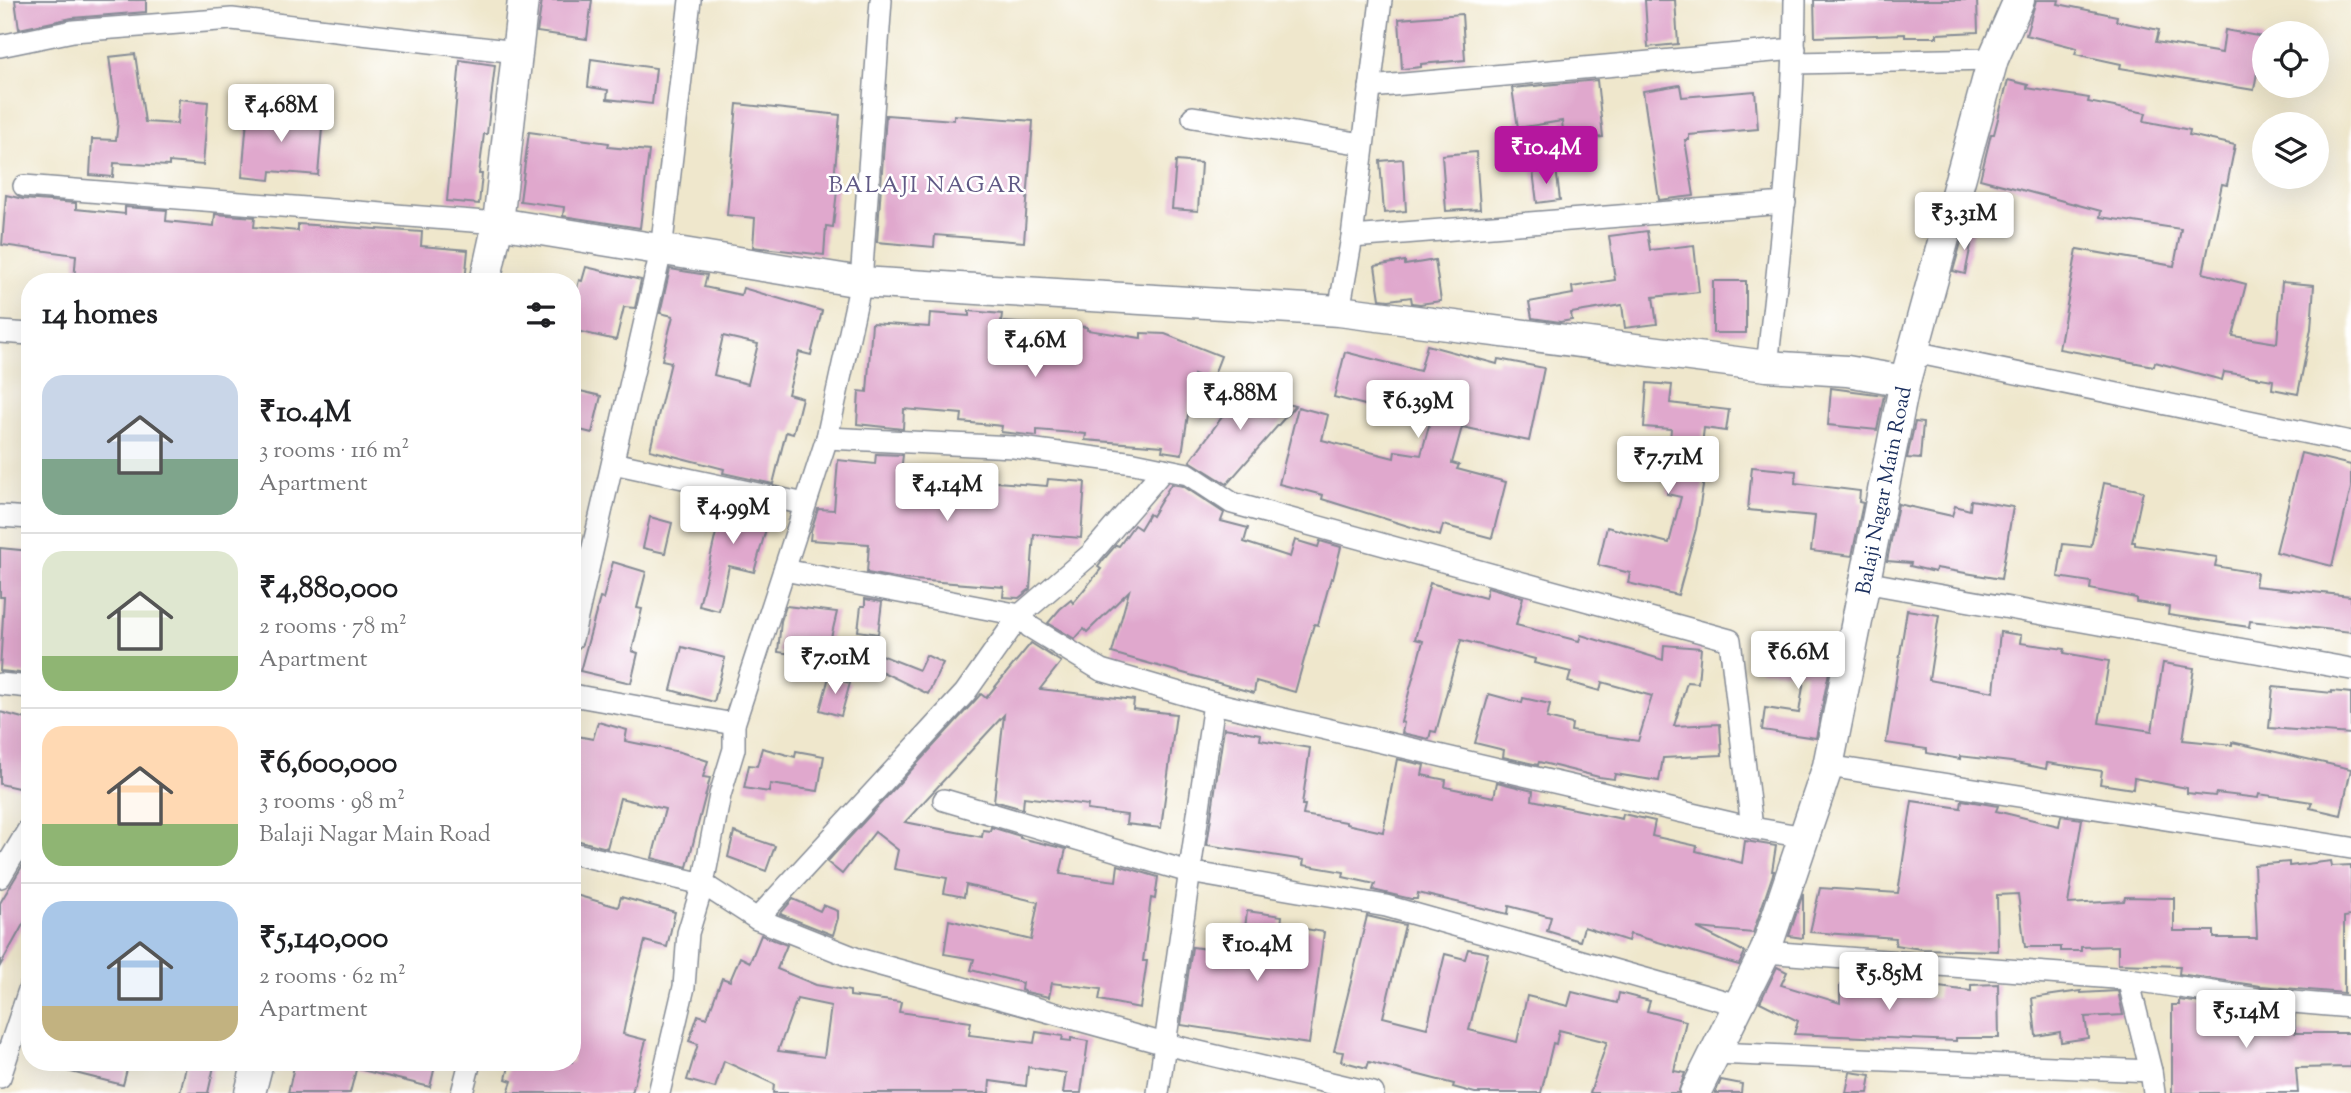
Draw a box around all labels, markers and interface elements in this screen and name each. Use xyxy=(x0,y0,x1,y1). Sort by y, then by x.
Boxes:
map controls xyxy=(2252,21,2329,189)
button: locate xyxy=(2252,21,2329,98)
pin: ₹4.68M xyxy=(224,85,338,144)
text: ₹4.68M xyxy=(244,90,318,123)
button: layers xyxy=(2252,112,2329,189)
pin: ₹10.4M xyxy=(1489,127,1603,186)
text: ₹10.4M xyxy=(1511,132,1581,165)
district label: BALAJI NAGAR xyxy=(828,170,1026,203)
pin: ₹3.31M xyxy=(1907,192,2021,252)
text: ₹3.31M xyxy=(1931,198,1997,231)
text: 14 homes xyxy=(42,294,158,337)
icon: filters xyxy=(522,296,560,334)
pin: ₹4.6M xyxy=(986,320,1084,379)
text: ₹4.6M xyxy=(1004,325,1066,358)
pin: ₹4.88M xyxy=(1183,372,1297,432)
text: ₹4.88M xyxy=(1203,378,1277,411)
pin: ₹6.39M xyxy=(1361,380,1475,440)
street label: Balaji Nagar Main Road xyxy=(1850,384,1921,597)
text: ₹6.39M xyxy=(1382,386,1454,419)
text: ₹10.4M xyxy=(259,392,351,435)
icon: home xyxy=(98,403,182,487)
text: 3 rooms · 116 m² xyxy=(259,435,409,468)
pin: ₹7.71M xyxy=(1611,436,1725,496)
text: ₹7.71M xyxy=(1633,442,1703,475)
pin: ₹4.14M xyxy=(890,463,1004,523)
text: Apartment xyxy=(259,468,368,501)
text: ₹4.14M xyxy=(911,469,983,502)
pin: ₹4.99M xyxy=(676,486,790,546)
text: ₹4.99M xyxy=(696,492,770,525)
text: ₹4,880,000 xyxy=(259,568,398,611)
icon: home xyxy=(98,579,182,663)
text: 2 rooms · 78 m² xyxy=(259,611,407,644)
pin: ₹6.6M xyxy=(1749,632,1847,691)
pin: ₹7.01M xyxy=(778,636,892,696)
text: ₹6.6M xyxy=(1767,637,1829,670)
text: ₹7.01M xyxy=(800,642,870,675)
text: Apartment xyxy=(259,644,368,677)
text: ₹6,600,000 xyxy=(259,743,397,786)
icon: home xyxy=(98,754,182,838)
text: 3 rooms · 98 m² xyxy=(259,786,405,819)
text: Balaji Nagar Main Road xyxy=(259,819,491,852)
text: ₹5,140,000 xyxy=(259,918,388,961)
pin: ₹10.4M xyxy=(1200,923,1314,983)
icon: home xyxy=(98,929,182,1013)
text: ₹10.4M xyxy=(1222,929,1292,962)
pin: ₹5.85M xyxy=(1832,953,1946,1012)
text: ₹5.85M xyxy=(1855,958,1923,991)
text: 2 rooms · 62 m² xyxy=(259,961,406,994)
pin: ₹5.14M xyxy=(2189,990,2303,1050)
text: Apartment xyxy=(259,994,368,1027)
text: ₹5.14M xyxy=(2212,996,2280,1029)

